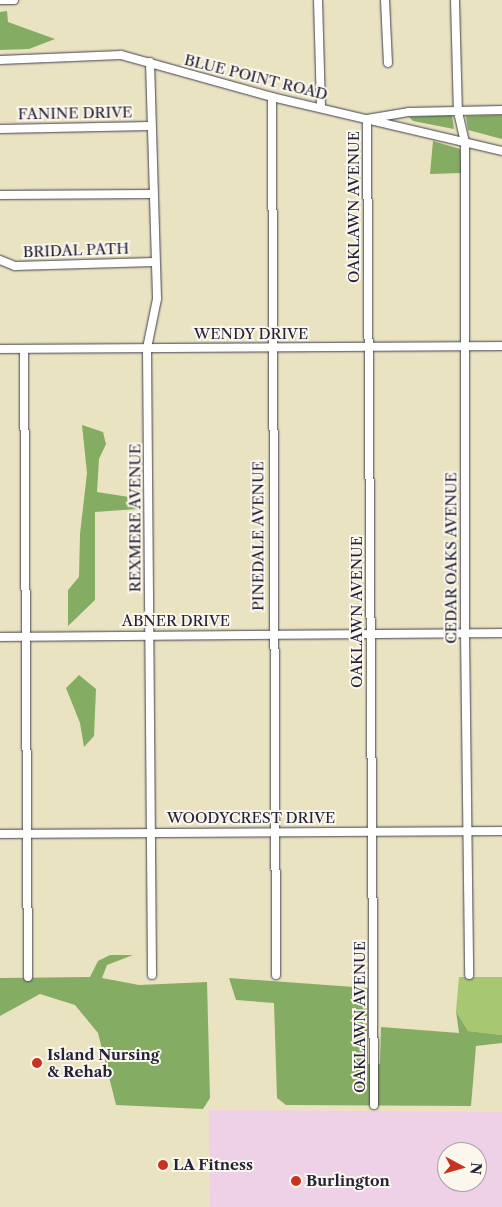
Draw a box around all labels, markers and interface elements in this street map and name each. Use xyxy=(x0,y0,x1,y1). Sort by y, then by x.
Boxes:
street label: BLUE POINT ROAD xyxy=(182,50,330,104)
street label: FANINE DRIVE xyxy=(18,103,132,123)
street label: OAKLAWN AVENUE xyxy=(345,131,363,283)
street label: BRIDAL PATH xyxy=(22,239,130,261)
street label: WENDY DRIVE xyxy=(193,325,309,343)
street label: REXMERE AVENUE xyxy=(126,443,144,593)
street label: PINEDALE AVENUE xyxy=(249,461,267,611)
street label: CEDAR OAKS AVENUE xyxy=(442,472,460,644)
street label: OAKLAWN AVENUE xyxy=(348,536,366,688)
street label: ABNER DRIVE xyxy=(122,612,230,630)
street label: WOODYCREST DRIVE xyxy=(166,809,336,827)
street label: OAKLAWN AVENUE xyxy=(351,941,369,1093)
place label: Island Nursing & Rehab xyxy=(47,1045,159,1080)
marker: Island Nursing & Rehab xyxy=(31,1057,43,1069)
north arrow xyxy=(437,1142,487,1192)
place label: LA Fitness xyxy=(173,1156,253,1174)
marker: LA Fitness xyxy=(157,1159,169,1171)
text: N xyxy=(466,1161,486,1175)
place label: Burlington xyxy=(306,1172,390,1190)
marker: Burlington xyxy=(290,1175,302,1187)

